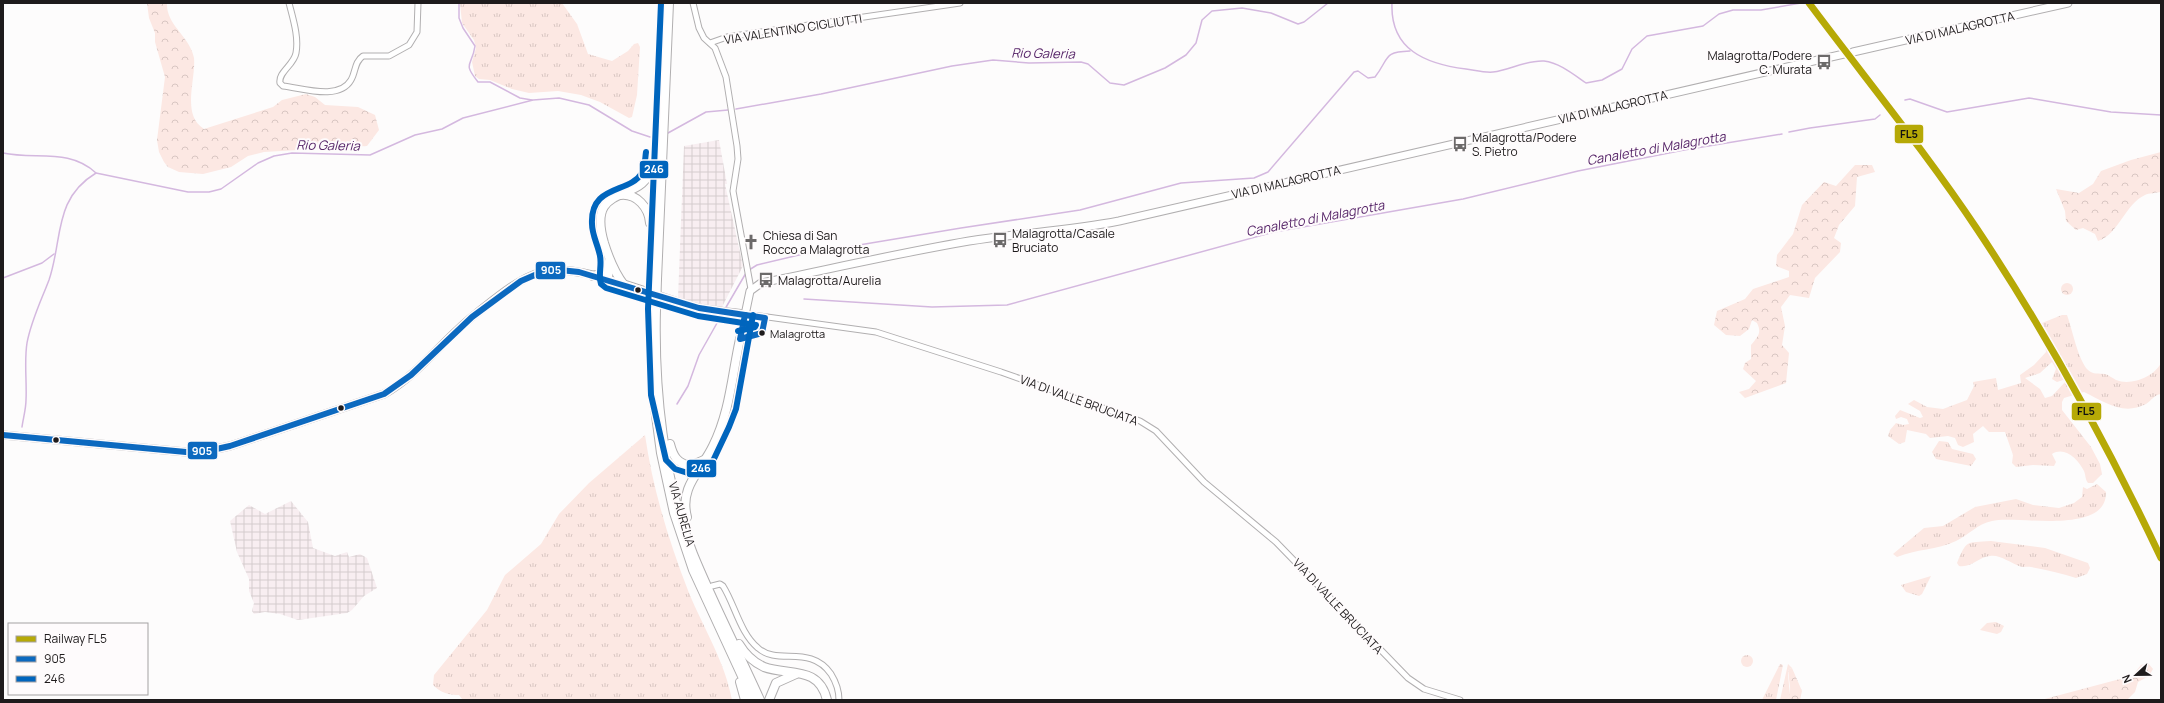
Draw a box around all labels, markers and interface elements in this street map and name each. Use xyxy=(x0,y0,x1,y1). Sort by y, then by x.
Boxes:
street label: VIA DI MALAGROTTA xyxy=(1904,7,2017,49)
street label: VIA VALENTINO CIGLIUTTI xyxy=(723,10,863,48)
water label: Rio Galeria xyxy=(1011,43,1076,63)
place label: Malagrotta/Podere C. Murata xyxy=(1708,47,1812,78)
bus stop icon: Malagrotta/Podere C. Murata xyxy=(1815,53,1833,71)
street label: VIA DI MALAGROTTA xyxy=(1557,86,1670,128)
line badge: FL5 xyxy=(1894,124,1924,144)
text: FL5 xyxy=(1900,126,1918,141)
water label: Canaletto di Malagrotta xyxy=(1585,127,1728,169)
place label: Malagrotta/Podere S. Pietro xyxy=(1472,129,1577,160)
water label: Rio Galeria xyxy=(296,135,361,155)
bus stop icon: Malagrotta/Podere S. Pietro xyxy=(1451,135,1469,153)
line badge: 246 xyxy=(639,160,669,179)
text: 246 xyxy=(644,161,664,176)
street label: VIA DI MALAGROTTA xyxy=(1230,161,1343,203)
water label: Canaletto di Malagrotta xyxy=(1244,196,1386,240)
place label: Malagrotta/Casale Bruciato xyxy=(1012,225,1115,256)
place label: Chiesa di San Rocco a Malagrotta xyxy=(763,227,869,258)
bus stop icon: Malagrotta/Casale Bruciato xyxy=(991,231,1009,249)
church icon: Chiesa di San Rocco a Malagrotta xyxy=(742,233,760,251)
line badge: 905 xyxy=(535,261,566,280)
text: 905 xyxy=(541,262,561,277)
bus stop icon: Malagrotta/Aurelia xyxy=(757,271,775,289)
place label: Malagrotta/Aurelia xyxy=(778,272,881,289)
unlabelled marker xyxy=(633,285,643,295)
place label: Malagrotta xyxy=(770,326,825,341)
marker: Malagrotta xyxy=(757,328,767,338)
street label: VIA DI VALLE BRUCIATA xyxy=(1017,371,1141,429)
line badge: FL5 xyxy=(2071,402,2102,421)
unlabelled marker xyxy=(336,403,346,413)
text: FL5 xyxy=(2077,403,2095,418)
unlabelled marker xyxy=(51,435,61,445)
line badge: 905 xyxy=(187,441,218,460)
text: 905 xyxy=(192,443,212,458)
line badge: 246 xyxy=(686,459,717,478)
text: 246 xyxy=(691,460,711,475)
street label: VIA AURELIA xyxy=(665,480,699,549)
street label: VIA DI VALLE BRUCIATA xyxy=(1289,555,1387,658)
legend xyxy=(8,623,148,695)
text: Railway FL5 xyxy=(44,630,107,647)
text: 905 xyxy=(44,650,66,667)
north arrow xyxy=(2116,655,2156,695)
text: 246 xyxy=(44,670,65,687)
text: N xyxy=(2118,672,2135,685)

